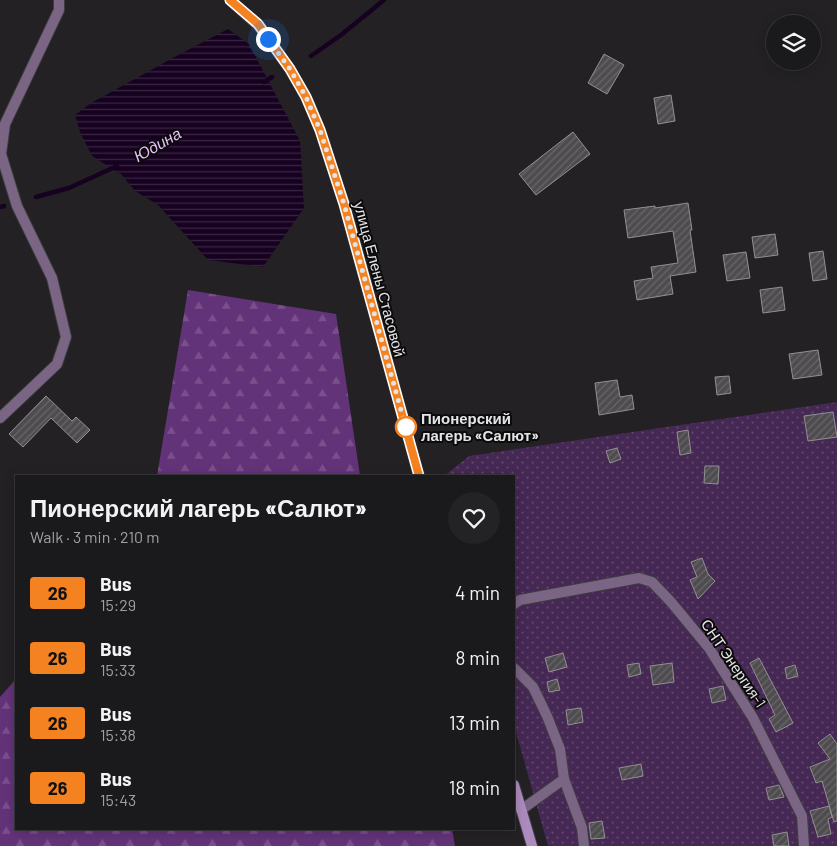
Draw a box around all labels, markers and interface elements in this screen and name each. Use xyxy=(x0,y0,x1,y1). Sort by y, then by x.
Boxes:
map controls xyxy=(766,15,821,70)
button: layers xyxy=(766,15,821,70)
your location xyxy=(256,27,281,52)
water label: Юдина xyxy=(130,123,184,165)
street label: улица Елены Стасовой xyxy=(351,199,409,359)
place label: Пионерский лагерь «Салют» xyxy=(421,409,539,444)
marker: Пионерский лагерь «Салют» xyxy=(395,416,417,438)
button: heart xyxy=(448,492,500,544)
text: Пионерский лагерь «Салют» xyxy=(30,493,367,522)
text: Walk · 3 min · 210 m xyxy=(30,527,160,546)
text: Bus xyxy=(100,572,132,595)
text: 4 min xyxy=(455,581,500,604)
text: 26 xyxy=(48,582,67,604)
text: 15:29 xyxy=(100,595,136,614)
street label: СНТ Энергия-1 xyxy=(698,615,770,711)
text: Bus xyxy=(100,637,132,660)
text: 8 min xyxy=(456,646,500,669)
text: 26 xyxy=(48,647,67,669)
text: 15:33 xyxy=(100,660,136,679)
text: Bus xyxy=(100,702,132,725)
text: 13 min xyxy=(449,711,500,734)
text: 26 xyxy=(48,712,67,734)
text: 15:38 xyxy=(100,725,136,744)
text: Bus xyxy=(100,767,132,790)
text: 18 min xyxy=(449,776,500,799)
text: 26 xyxy=(48,777,67,799)
text: 15:43 xyxy=(100,790,136,809)

